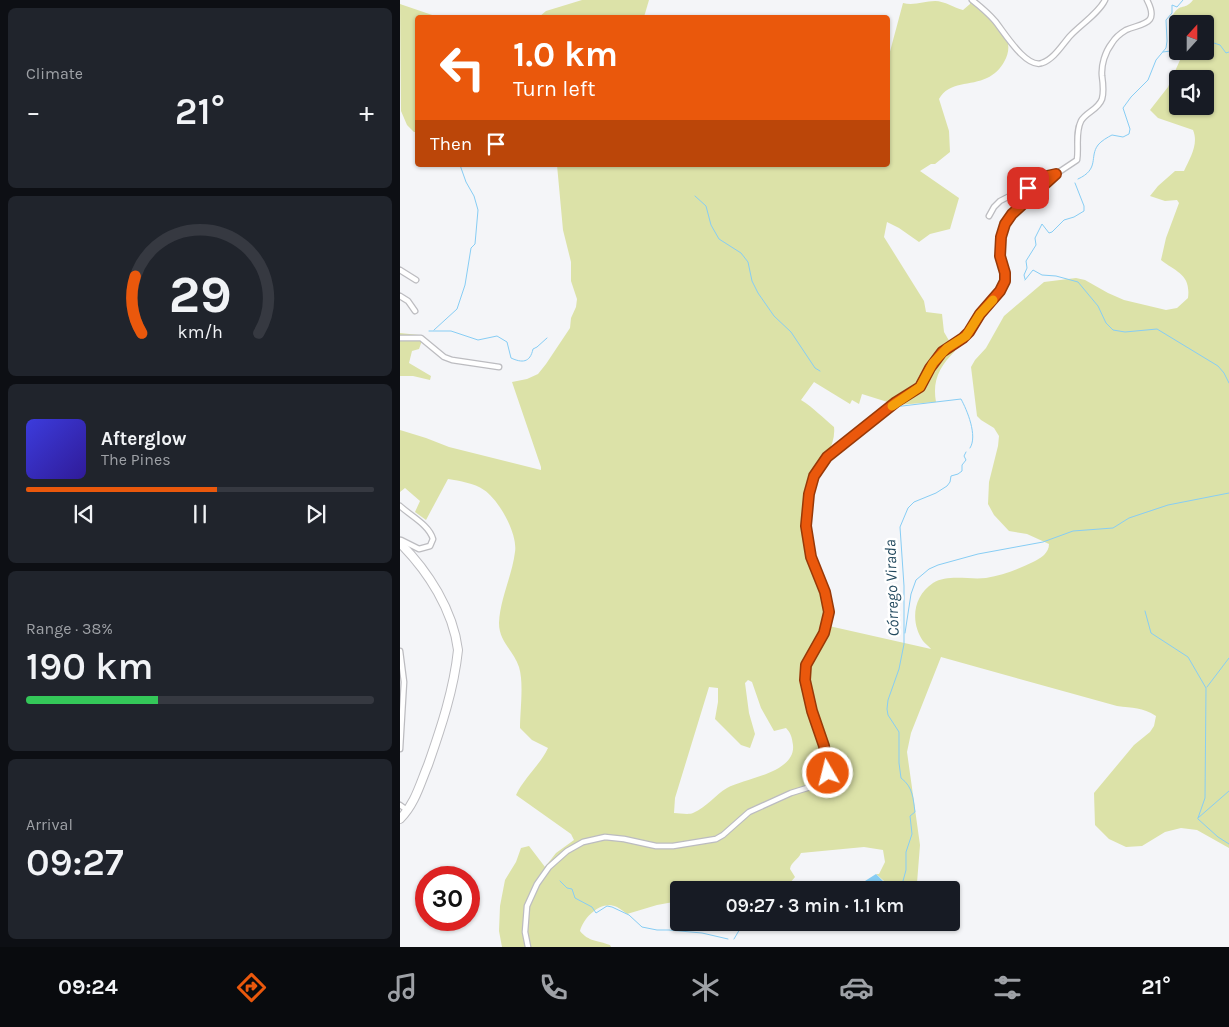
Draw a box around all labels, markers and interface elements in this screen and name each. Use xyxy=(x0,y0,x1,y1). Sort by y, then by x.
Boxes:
north arrow xyxy=(1169,15,1214,60)
map controls xyxy=(1169,15,1214,115)
text: 1.0 km xyxy=(513,34,618,75)
icon: left xyxy=(430,35,495,100)
text: Climate xyxy=(26,64,83,83)
button: sound xyxy=(1169,70,1214,115)
text: Turn left xyxy=(513,76,596,102)
text: 21° xyxy=(175,89,225,134)
text: − xyxy=(26,95,41,128)
text: + xyxy=(359,95,374,128)
icon: arrive xyxy=(482,130,510,158)
text: Then xyxy=(430,133,472,155)
pin xyxy=(1007,167,1049,209)
icon: arrive xyxy=(1014,174,1042,202)
text: 29 xyxy=(168,264,232,325)
text: km/h xyxy=(177,322,223,343)
text: Afterglow xyxy=(101,428,187,450)
text: The Pines xyxy=(101,450,171,469)
icon: previous xyxy=(70,500,98,528)
icon: pause xyxy=(186,500,214,528)
icon: next xyxy=(302,500,330,528)
water label: Córrego Virada xyxy=(880,539,903,637)
text: Range · 38% xyxy=(26,619,113,638)
text: 190 km xyxy=(26,644,153,689)
position arrow xyxy=(801,746,853,798)
text: Arrival xyxy=(26,815,73,834)
text: 09:27 xyxy=(26,840,124,885)
speed limit sign: 30 xyxy=(415,866,480,931)
text: 09:27 · 3 min · 1.1 km xyxy=(726,895,904,917)
icon: directions xyxy=(234,970,269,1005)
icon: music xyxy=(385,970,420,1005)
icon: phone xyxy=(536,970,571,1005)
icon: climate xyxy=(688,970,723,1005)
icon: car xyxy=(839,970,874,1005)
icon: filters xyxy=(990,970,1025,1005)
text: 09:24 xyxy=(58,974,118,1000)
text: 21° xyxy=(1141,974,1171,1000)

